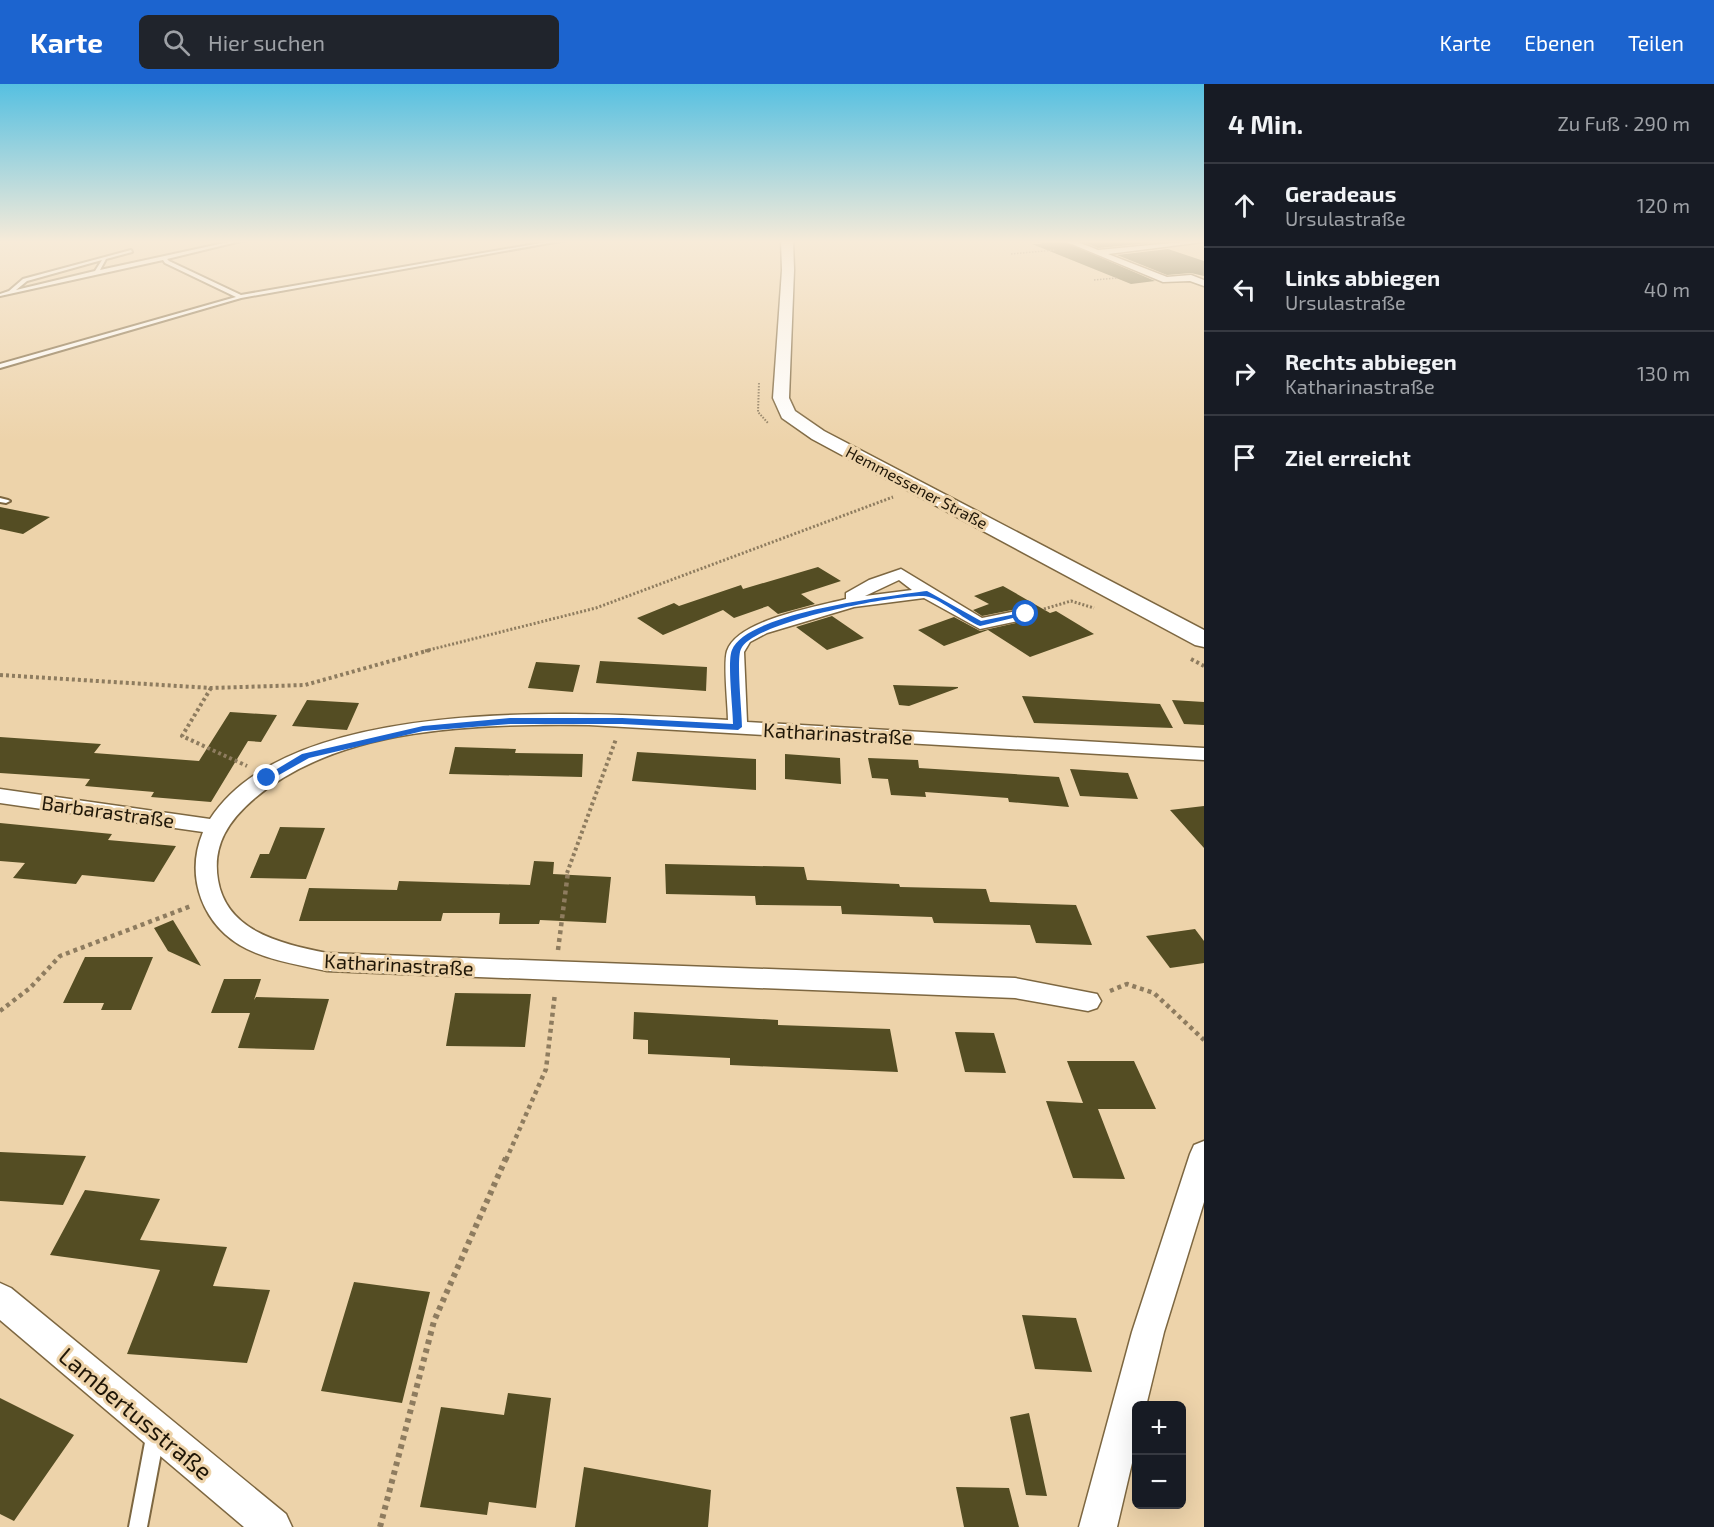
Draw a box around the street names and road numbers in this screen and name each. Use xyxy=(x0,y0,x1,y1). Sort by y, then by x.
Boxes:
street label: Hemmessener Straße xyxy=(843,442,991,532)
street label: Katharinastraße xyxy=(763,717,913,749)
street label: Barbarastraße xyxy=(40,790,176,832)
street label: Katharinastraße xyxy=(324,948,474,980)
street label: Lambertusstraße xyxy=(54,1341,218,1485)

